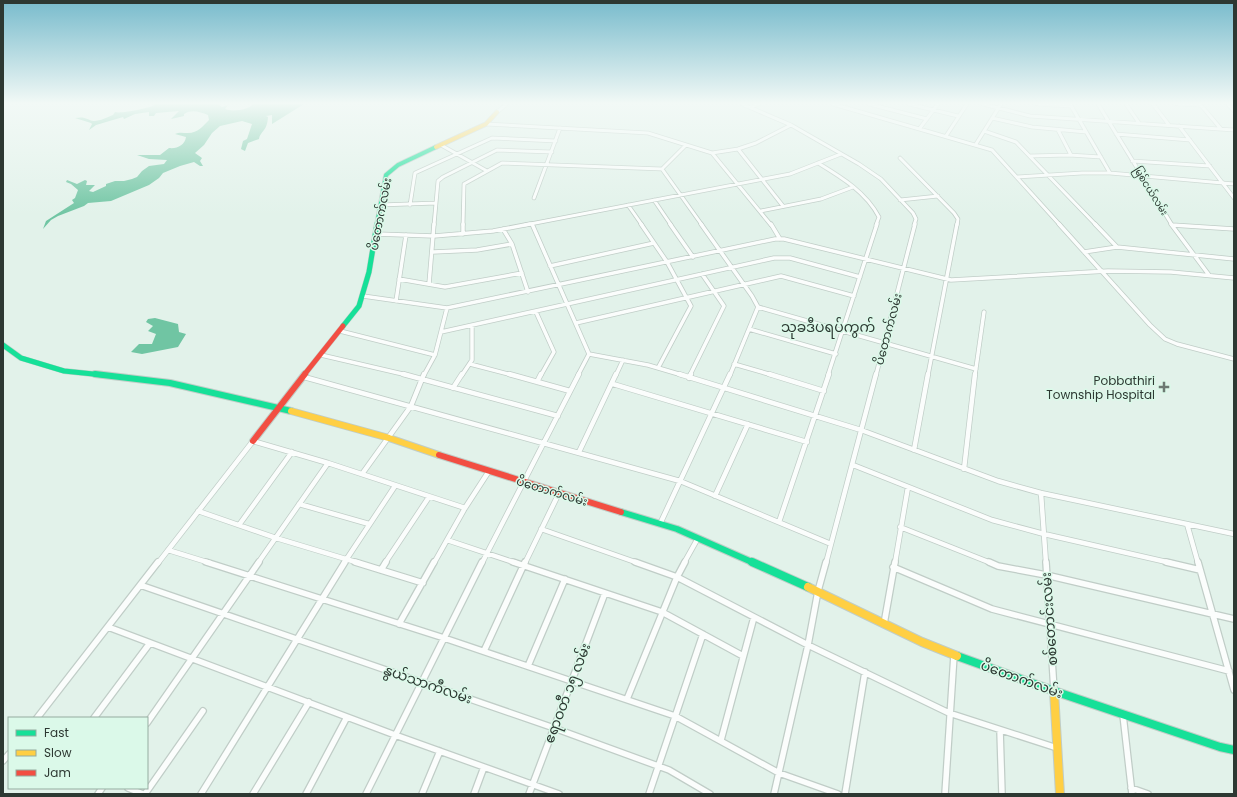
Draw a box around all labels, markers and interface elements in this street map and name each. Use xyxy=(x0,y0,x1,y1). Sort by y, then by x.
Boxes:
street label: မြစ်ငယ်လမ်း xyxy=(1129,164,1172,219)
street label: ပိတောက်လမ်း xyxy=(365,176,395,252)
street label: ပိတောက်လမ်း xyxy=(870,291,906,367)
district label: သုခဒီပရပ်ကွက် xyxy=(781,317,875,339)
place label: Pobbathiri Township Hospital xyxy=(1046,372,1155,403)
marker: Pobbathiri Township Hospital xyxy=(1158,381,1170,393)
street label: ပိတောက်လမ်း xyxy=(514,472,590,510)
street label: စစ်တောင်းလမ်း xyxy=(1036,572,1062,666)
street label: ဧရာဝတီ ၁၅ လမ်း xyxy=(539,640,597,747)
street label: ပိတောက်လမ်း xyxy=(978,655,1066,703)
street label: နွယ်သာကီလမ်း xyxy=(381,659,475,709)
legend xyxy=(8,717,148,789)
text: Fast xyxy=(44,724,69,741)
text: Slow xyxy=(44,744,72,761)
text: Jam xyxy=(44,764,71,781)

